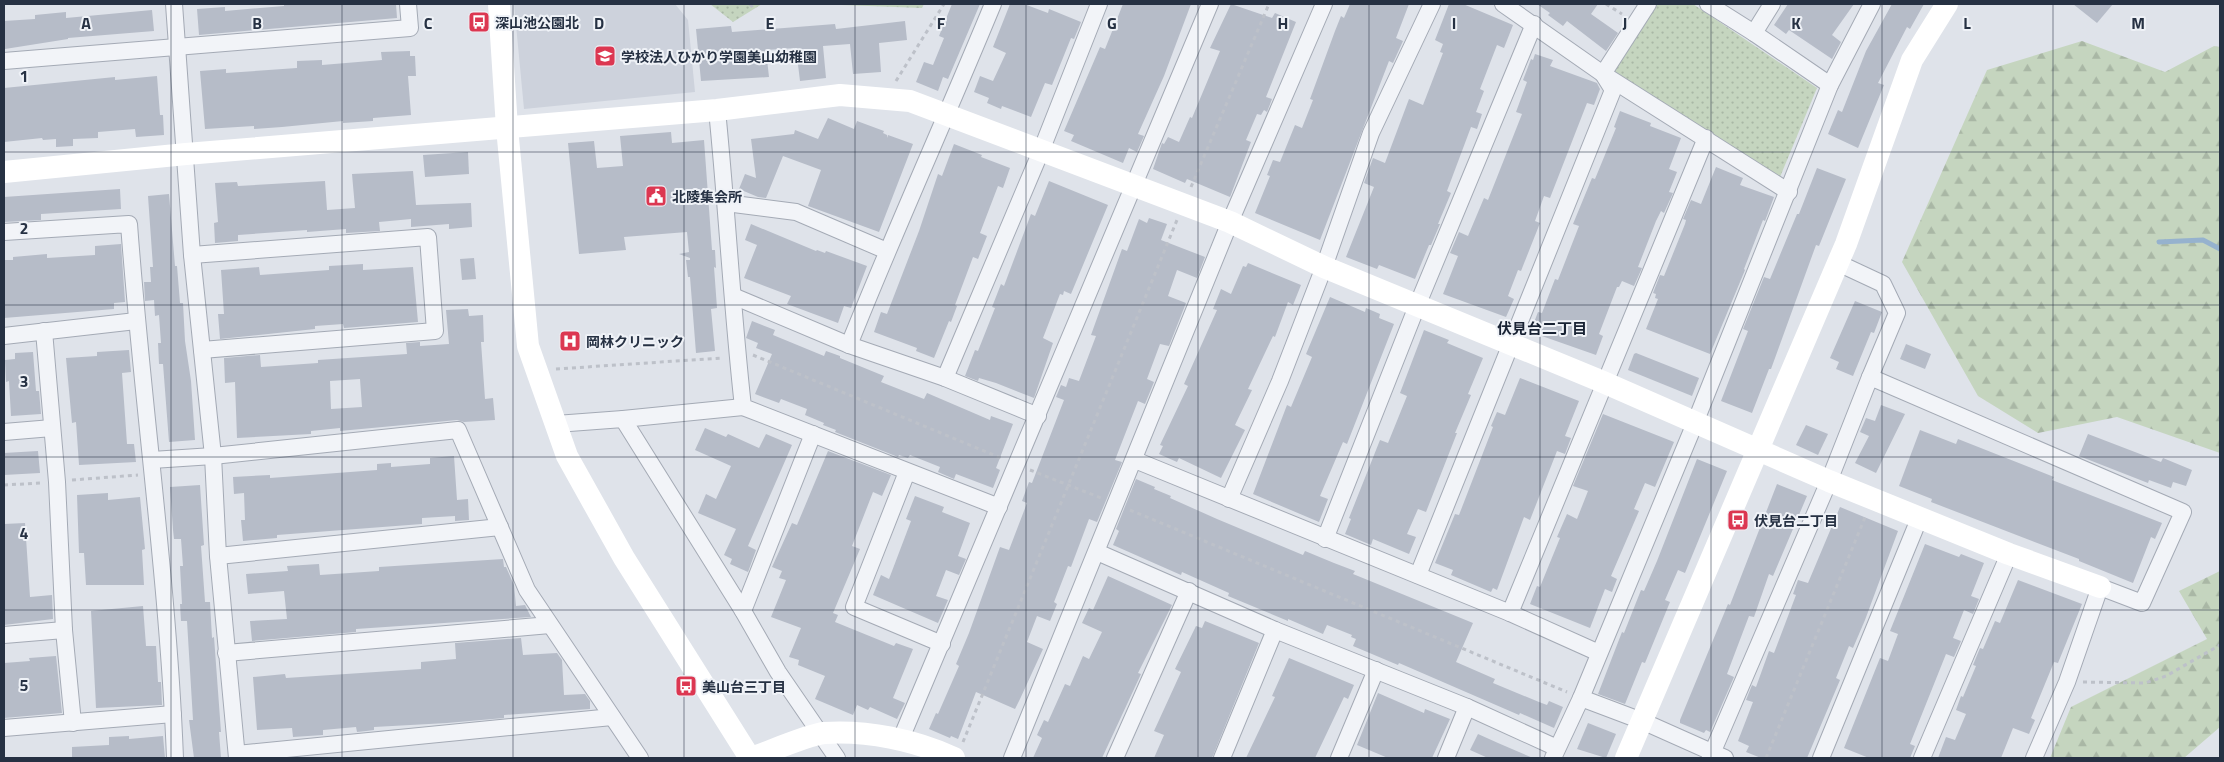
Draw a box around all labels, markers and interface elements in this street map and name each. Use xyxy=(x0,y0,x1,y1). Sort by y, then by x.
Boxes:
bus stop icon: 深山池公園北 xyxy=(467,10,491,34)
text: A xyxy=(81,11,91,35)
text: B xyxy=(252,11,262,35)
text: C xyxy=(424,11,433,35)
text: D xyxy=(594,11,604,35)
text: E xyxy=(766,11,775,35)
text: F xyxy=(937,11,946,35)
text: G xyxy=(1107,11,1117,35)
text: H xyxy=(1278,11,1288,35)
text: I xyxy=(1452,11,1456,35)
text: J xyxy=(1623,11,1627,35)
text: K xyxy=(1791,11,1801,35)
text: L xyxy=(1963,11,1971,35)
text: M xyxy=(2131,11,2145,35)
place label: 深山池公園北 xyxy=(495,12,579,33)
school or university icon: 学校法人ひかり学園美山幼稚園 xyxy=(593,44,617,68)
place label: 学校法人ひかり学園美山幼稚園 xyxy=(621,46,817,67)
text: 1 xyxy=(20,64,28,88)
public building icon: 北陵集会所 xyxy=(644,184,668,208)
place label: 北陵集会所 xyxy=(672,186,742,207)
text: 2 xyxy=(20,216,28,240)
district label: 伏見台二丁目 xyxy=(1497,317,1587,340)
hospital icon: 岡林クリニック xyxy=(558,329,582,353)
place label: 岡林クリニック xyxy=(586,331,684,352)
text: 3 xyxy=(20,369,28,393)
bus stop icon: 伏見台二丁目 xyxy=(1726,508,1750,532)
place label: 伏見台二丁目 xyxy=(1754,510,1838,531)
text: 4 xyxy=(20,521,29,545)
text: 5 xyxy=(20,673,29,697)
bus stop icon: 美山台三丁目 xyxy=(674,674,698,698)
place label: 美山台三丁目 xyxy=(702,676,786,697)

